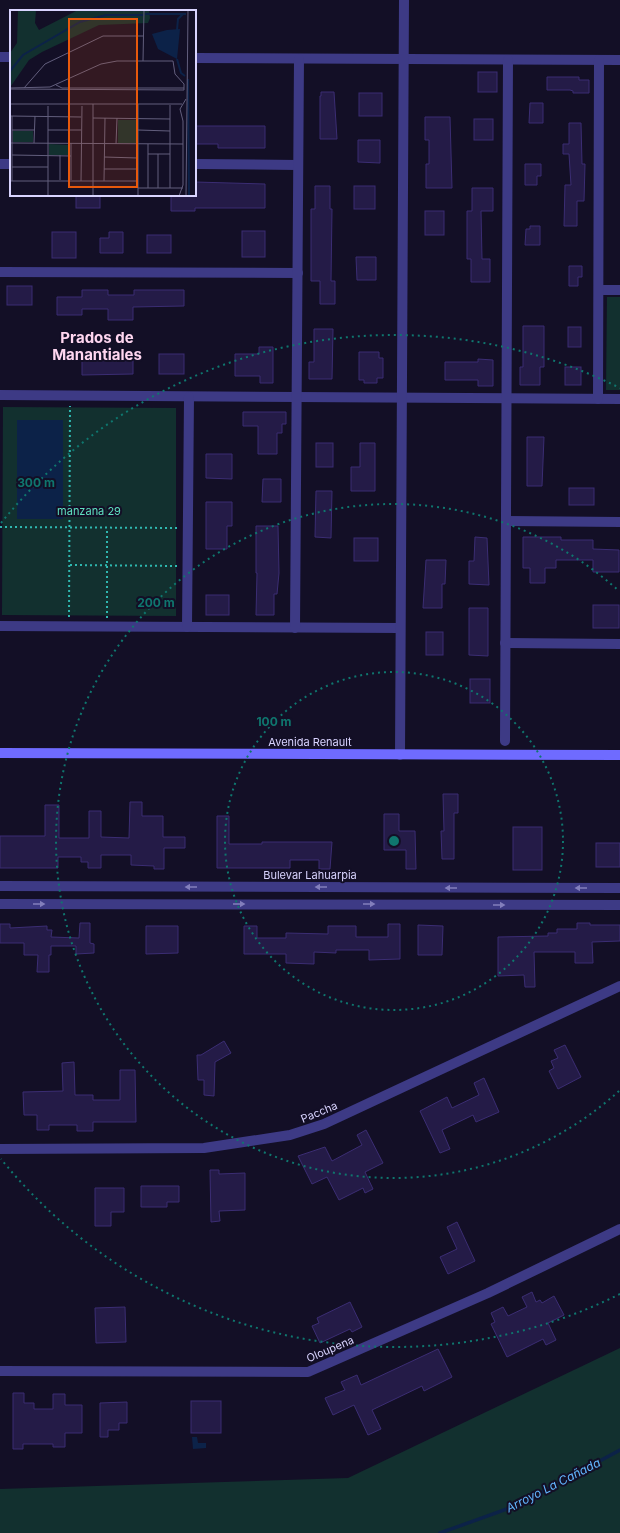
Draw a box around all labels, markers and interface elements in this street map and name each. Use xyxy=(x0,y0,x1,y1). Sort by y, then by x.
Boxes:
inset map xyxy=(10,10,196,196)
district label: Prados de Manantiales xyxy=(52,328,142,364)
text: 300 m xyxy=(17,475,55,490)
park label: manzana 29 xyxy=(57,504,121,518)
text: 200 m xyxy=(137,595,175,610)
text: 100 m xyxy=(256,714,292,729)
street label: Avenida Renault xyxy=(268,735,352,749)
centre of rings xyxy=(387,834,401,848)
street label: Bulevar Lahuarpia xyxy=(263,868,357,882)
one-way arrow xyxy=(184,884,197,890)
one-way arrow xyxy=(314,884,327,890)
one-way arrow xyxy=(444,885,457,891)
one-way arrow xyxy=(574,885,587,891)
one-way arrow xyxy=(33,901,46,907)
one-way arrow xyxy=(233,901,246,907)
one-way arrow xyxy=(363,901,376,907)
one-way arrow xyxy=(493,902,506,908)
street label: Paccha xyxy=(299,1098,339,1126)
street label: Oloupena xyxy=(304,1333,356,1365)
water label: Arroyo La Cañada xyxy=(502,1455,603,1516)

